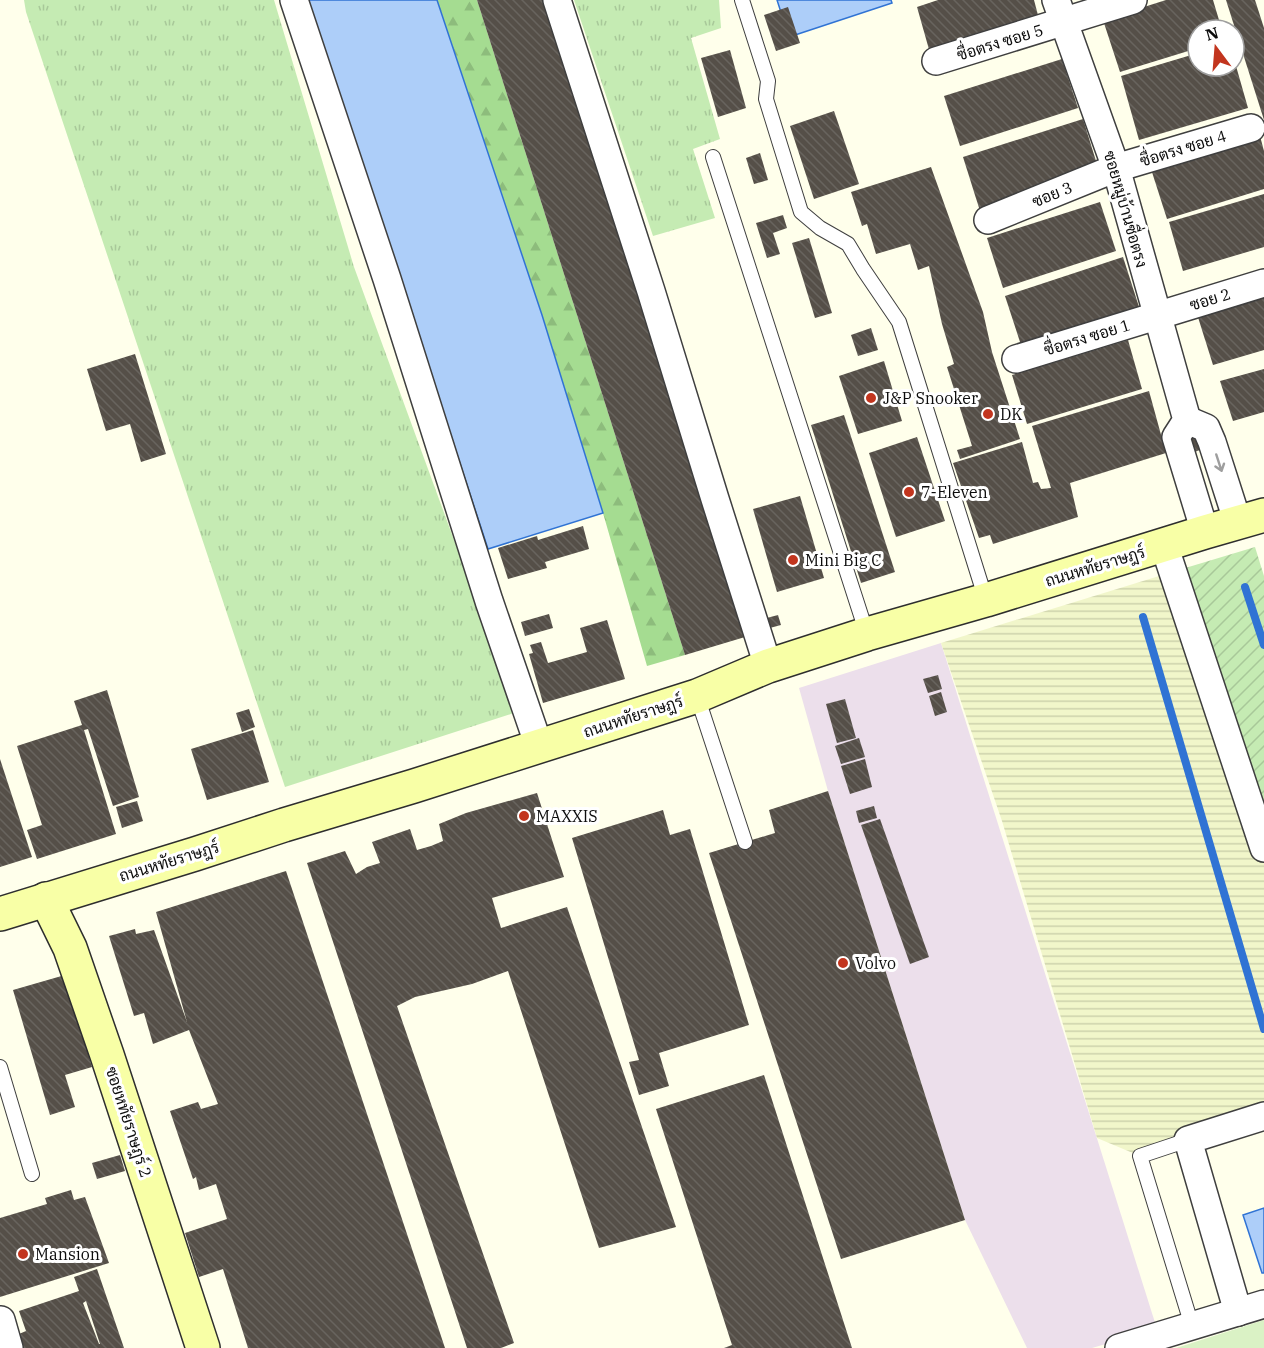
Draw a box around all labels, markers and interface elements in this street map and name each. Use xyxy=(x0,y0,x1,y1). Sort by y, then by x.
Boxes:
street label: ซื่อตรง ซอย 5 xyxy=(953,16,1046,65)
north arrow xyxy=(1186,18,1246,78)
text: N xyxy=(1203,22,1221,45)
street label: ซื่อตรง ซอย 4 xyxy=(1136,122,1229,171)
street label: ซอยหมู่บ้านซื่อตรง xyxy=(1098,147,1156,270)
street label: ซอย 3 xyxy=(1029,177,1075,211)
street label: ซอย 2 xyxy=(1187,283,1233,315)
street label: ซื่อตรง ซอย 1 xyxy=(1040,311,1133,360)
place label: J&P Snooker xyxy=(883,388,978,408)
marker: J&P Snooker xyxy=(864,391,878,405)
place label: DK xyxy=(1000,404,1023,424)
marker: DK xyxy=(981,407,995,421)
one-way arrow xyxy=(1214,453,1225,472)
place label: 7-Eleven xyxy=(921,482,988,502)
marker: 7-Eleven xyxy=(902,485,916,499)
street label: ถนนหทัยราษฎร์ xyxy=(1042,539,1148,592)
place label: Mini Big C xyxy=(805,550,882,570)
marker: Mini Big C xyxy=(786,553,800,567)
street label: ถนนหทัยราษฎร์ xyxy=(580,689,686,742)
place label: MAXXIS xyxy=(536,806,598,826)
marker: MAXXIS xyxy=(517,809,531,823)
street label: ถนนหทัยราษฎร์ xyxy=(116,834,222,887)
place label: Volvo xyxy=(855,953,896,973)
marker: Volvo xyxy=(836,956,850,970)
street label: ซอยหทัยราษฎร์ 2 xyxy=(101,1063,158,1180)
place label: Mansion xyxy=(35,1244,100,1264)
marker: Mansion xyxy=(16,1247,30,1261)

